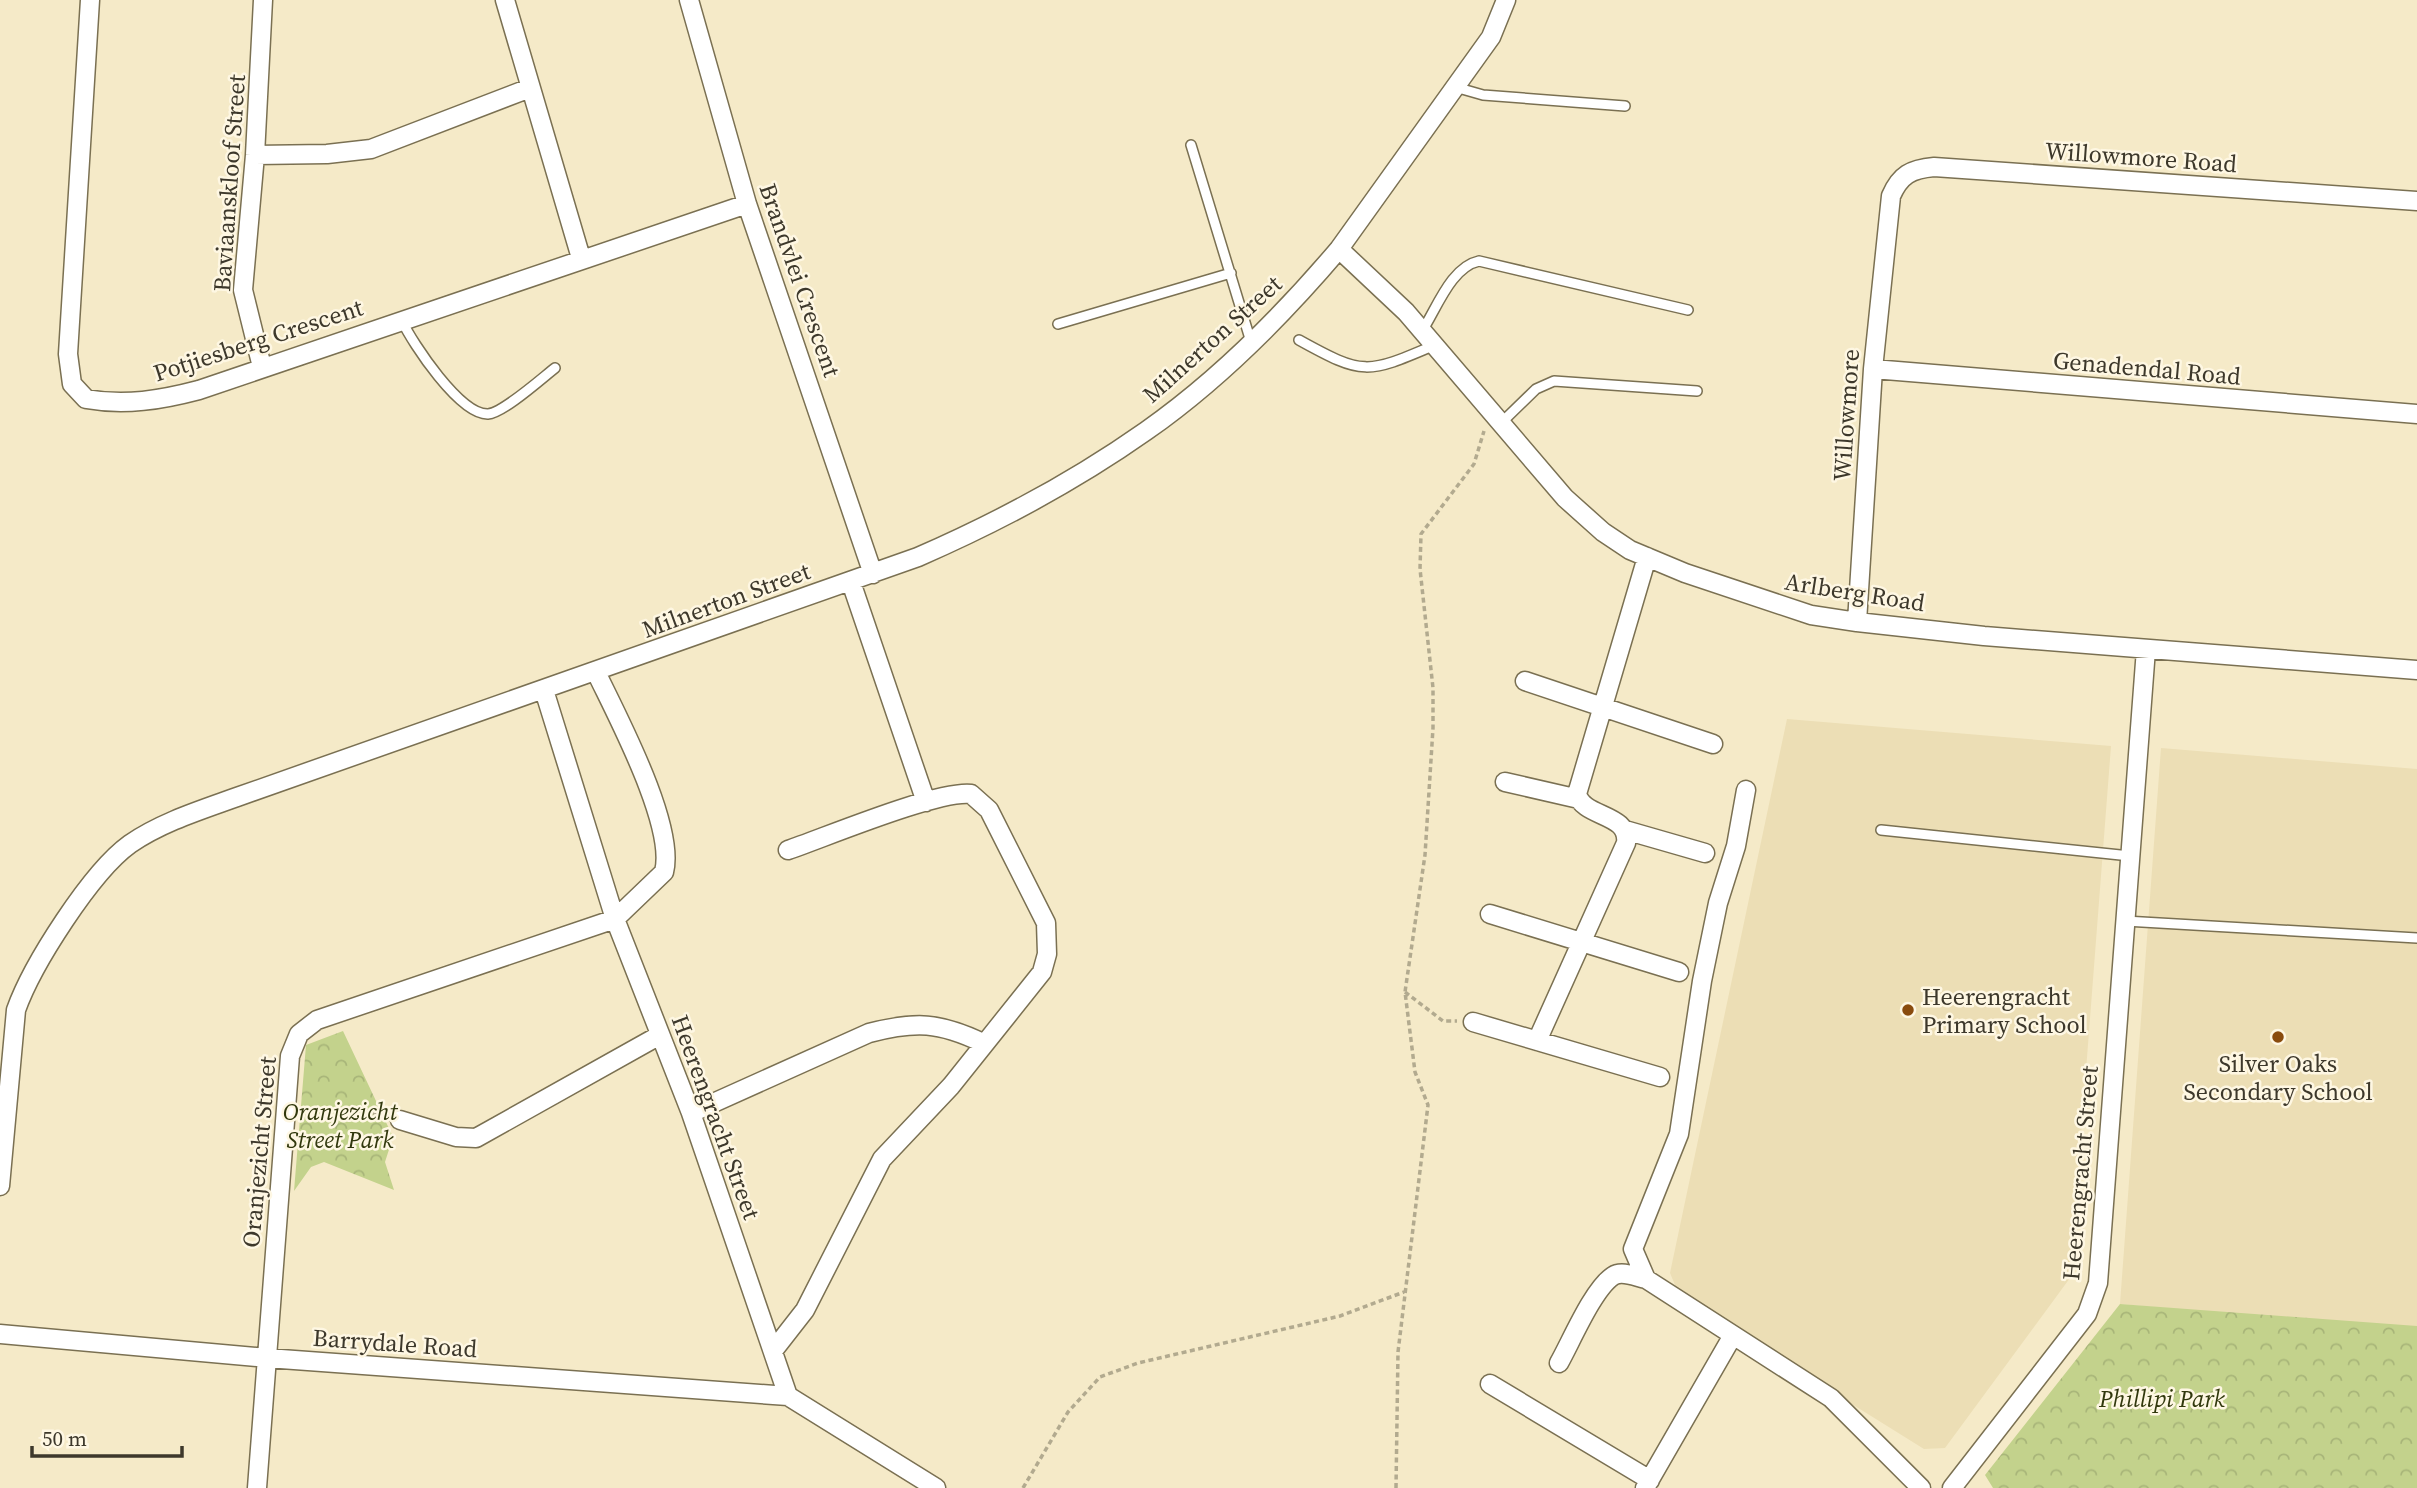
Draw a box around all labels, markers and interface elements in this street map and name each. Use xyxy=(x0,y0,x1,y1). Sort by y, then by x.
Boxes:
street label: Baviaanskloof Street xyxy=(205,73,253,293)
street label: Willowmore Road xyxy=(2044,134,2239,180)
street label: Brandvlei Crescent xyxy=(751,179,849,381)
street label: Milnerton Street xyxy=(1135,268,1289,410)
street label: Potjiesberg Crescent xyxy=(149,290,367,389)
street label: Genadendal Road xyxy=(2052,343,2243,393)
street label: Willowmore xyxy=(1825,348,1867,482)
street label: Milnerton Street xyxy=(637,554,815,646)
street label: Arlberg Road xyxy=(1783,565,1928,619)
place label: Heerengracht Primary School xyxy=(1922,980,2087,1041)
marker: Heerengracht Primary School xyxy=(1900,1002,1916,1018)
street label: Heerengracht Street xyxy=(664,1010,768,1224)
marker: Silver Oaks Secondary School xyxy=(2270,1029,2286,1045)
place label: Silver Oaks Secondary School xyxy=(2183,1047,2373,1108)
street label: Oranjezicht Street xyxy=(234,1055,284,1249)
street label: Heerengracht Street xyxy=(2054,1064,2106,1282)
park label: Oranjezicht Street Park xyxy=(283,1095,398,1156)
street label: Barrydale Road xyxy=(312,1321,479,1365)
park label: Phillipi Park xyxy=(2098,1382,2226,1415)
scale bar xyxy=(32,1414,182,1458)
text: 50 m xyxy=(42,1424,87,1453)

